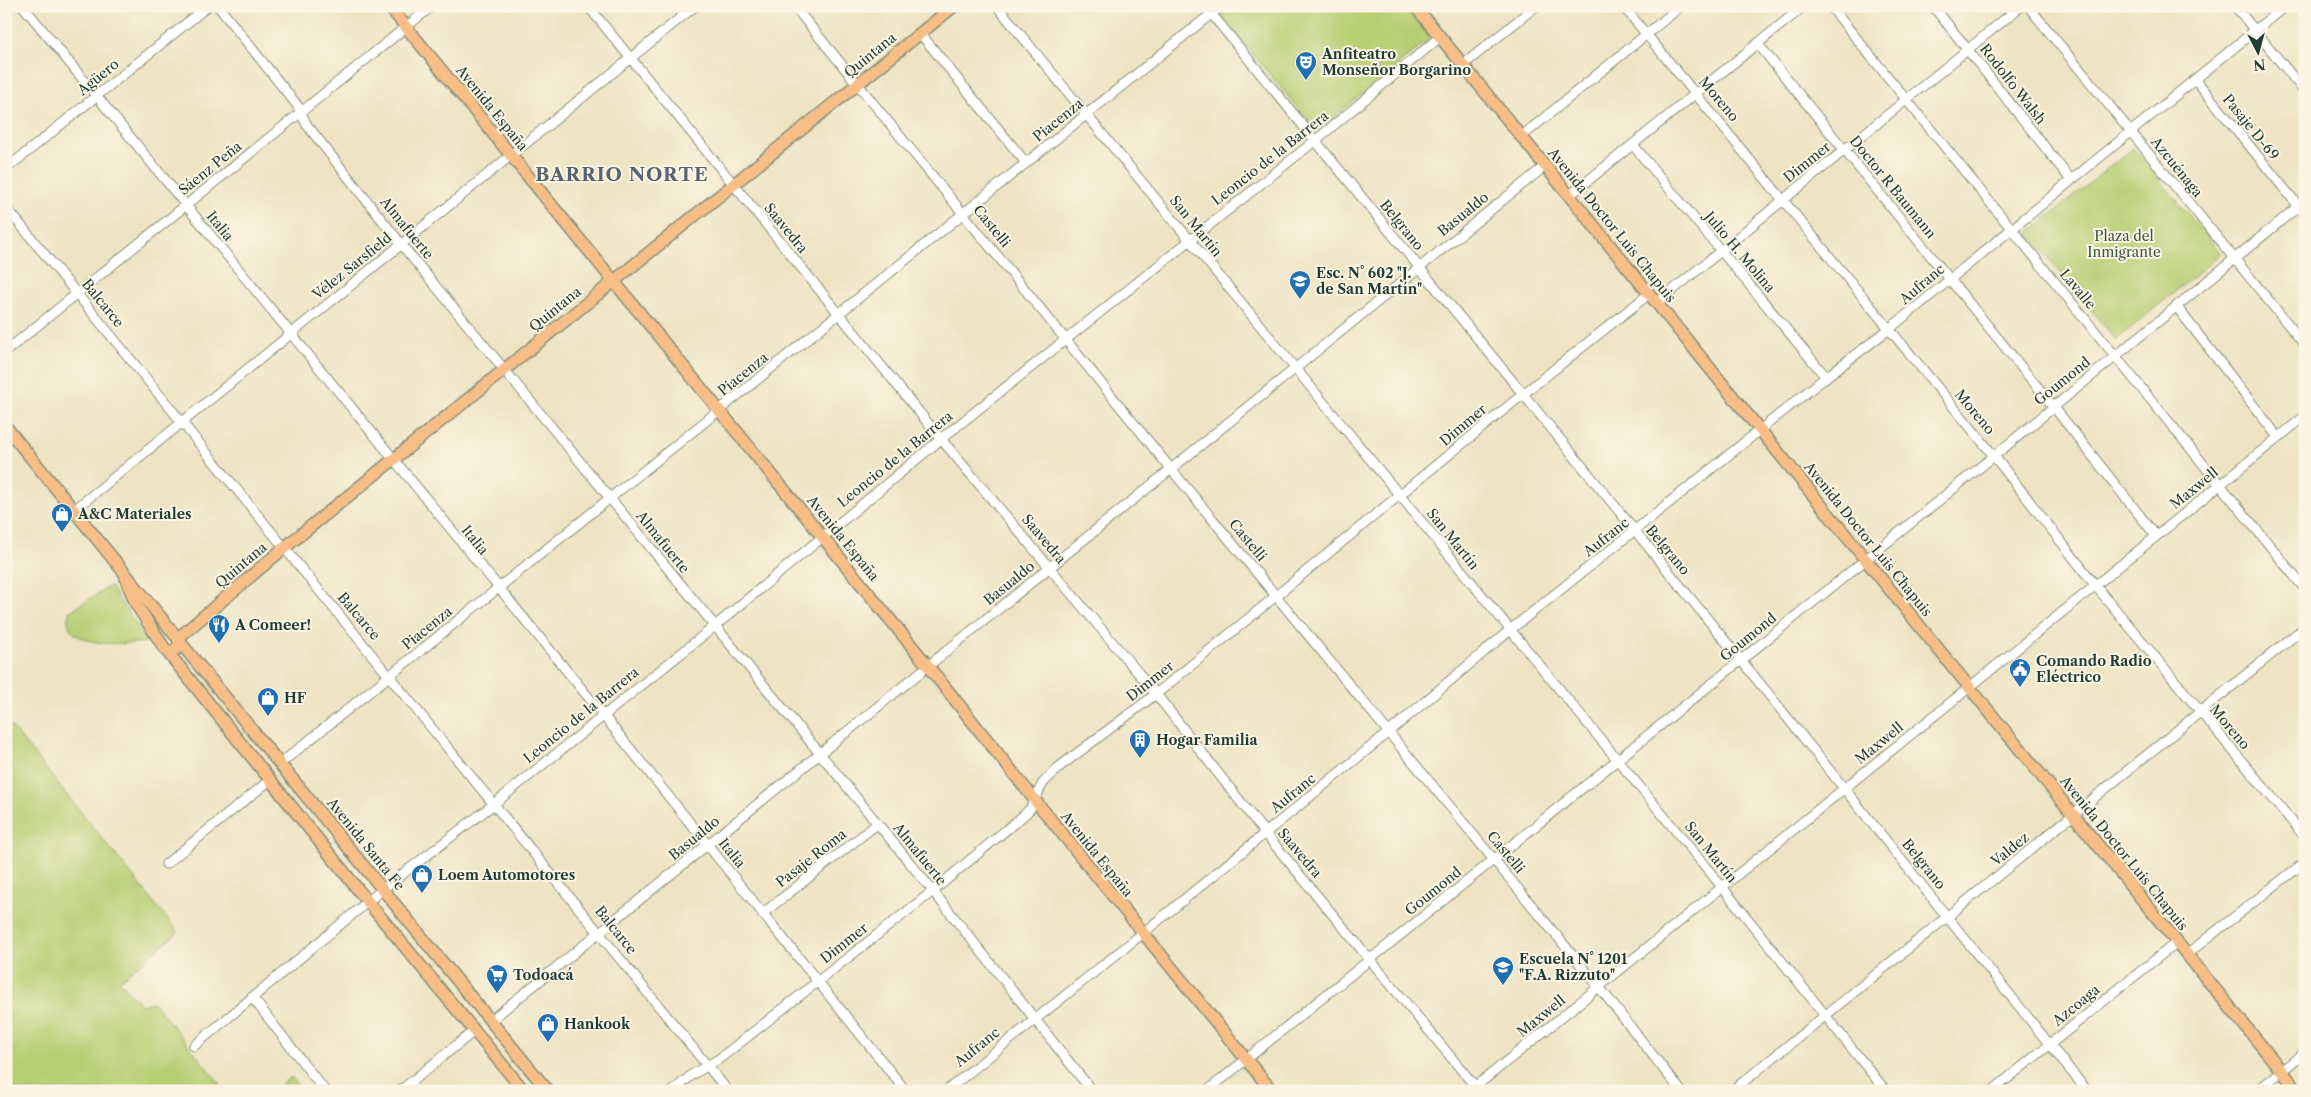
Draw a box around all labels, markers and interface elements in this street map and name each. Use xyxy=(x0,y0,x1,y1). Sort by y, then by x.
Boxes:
street label: Quintana xyxy=(840,28,900,81)
north arrow xyxy=(2234,28,2284,78)
street label: Rodolfo Walsh xyxy=(1976,40,2050,128)
place label: Anfiteatro Monseñor Borgarino xyxy=(1321,45,1471,79)
theatre icon: Anfiteatro Monseñor Borgarino xyxy=(1294,50,1318,81)
street label: Agüero xyxy=(73,55,122,100)
text: N xyxy=(2252,55,2266,75)
street label: Avenida España xyxy=(451,61,532,155)
street label: Moreno xyxy=(1695,73,1743,125)
street label: Pasaje D-69 xyxy=(2219,90,2283,164)
street label: Piacenza xyxy=(1029,94,1087,146)
street label: Leoncio de la Barrera xyxy=(1208,106,1332,209)
street label: Doctor R Baumann xyxy=(1846,132,1940,242)
street label: Azcuénaga xyxy=(2147,132,2207,201)
street label: Sáenz Peña xyxy=(175,137,246,199)
street label: Dimmer xyxy=(1780,138,1834,186)
street label: Avenida Doctor Luis Chapuis xyxy=(1543,143,1680,306)
district label: BARRIO NORTE xyxy=(535,163,709,186)
street label: Basualdo xyxy=(1434,188,1492,240)
street label: Almafuerte xyxy=(376,192,438,263)
street label: San Martín xyxy=(1166,192,1226,260)
street label: Belgrano xyxy=(1376,196,1428,254)
street label: Saavedra xyxy=(760,199,812,257)
street label: Castelli xyxy=(969,201,1015,251)
street label: Julio H. Molina xyxy=(1700,206,1780,297)
street label: Italia xyxy=(203,207,238,245)
park label: Plaza del Inmigrante xyxy=(2087,227,2161,261)
street label: Vélez Sarsfield xyxy=(308,228,396,304)
street label: Aufranc xyxy=(1895,260,1948,309)
place label: Esc. N° 602 "J. de San Martín" xyxy=(1316,264,1422,298)
street label: Lavalle xyxy=(2056,265,2100,313)
school or university icon: Esc. N° 602 "J. de San Martín" xyxy=(1288,269,1312,300)
street label: Balcarce xyxy=(78,275,128,331)
street label: Quintana xyxy=(525,282,585,335)
street label: Piacenza xyxy=(714,348,772,400)
street label: Goumond xyxy=(2030,353,2094,409)
street label: Moreno xyxy=(1951,386,1999,438)
street label: Dimmer xyxy=(1436,400,1490,450)
street label: Leoncio de la Barrera xyxy=(834,407,957,511)
street label: Avenida Doctor Luis Chapuis xyxy=(1799,457,1936,620)
street label: Maxwell xyxy=(2166,463,2222,513)
street label: Avenida España xyxy=(802,491,883,585)
shop icon: A&C Materiales xyxy=(50,502,74,533)
place label: A&C Materiales xyxy=(77,505,192,523)
street label: San Martín xyxy=(1423,505,1483,573)
street label: Almafuerte xyxy=(632,506,694,577)
street label: Saavedra xyxy=(1018,510,1070,568)
street label: Aufranc xyxy=(1579,514,1632,561)
street label: Castelli xyxy=(1225,515,1271,565)
street label: Italia xyxy=(458,521,493,559)
street label: Belgrano xyxy=(1642,521,1694,579)
street label: Quintana xyxy=(212,538,271,592)
street label: Basualdo xyxy=(980,557,1038,609)
street label: Balcarce xyxy=(334,588,384,644)
street label: Piacenza xyxy=(398,602,456,654)
street label: Goumond xyxy=(1716,609,1780,665)
restaurant icon: A Comeer! xyxy=(207,613,231,644)
place label: A Comeer! xyxy=(234,616,311,634)
place label: Comando Radio Eléctrico xyxy=(2036,652,2152,686)
street label: Dimmer xyxy=(1123,657,1177,705)
public building icon: Comando Radio Eléctrico xyxy=(2008,657,2032,688)
street label: Leoncio de la Barrera xyxy=(520,663,643,767)
shop icon: HF xyxy=(256,686,280,717)
place label: HF xyxy=(284,689,307,707)
street label: Moreno xyxy=(2206,701,2254,753)
street label: Maxwell xyxy=(1851,718,1907,768)
building icon: Hogar Familia xyxy=(1128,728,1152,759)
place label: Hogar Familia xyxy=(1156,731,1259,749)
street label: Aufranc xyxy=(1266,769,1319,817)
street label: Avenida Doctor Luis Chapuis xyxy=(2055,771,2192,934)
street label: Avenida Santa Fe xyxy=(323,793,409,894)
street label: Avenida España xyxy=(1056,807,1137,901)
street label: Basualdo xyxy=(665,812,723,864)
street label: Almafuerte xyxy=(889,818,951,889)
street label: San Martín xyxy=(1681,818,1741,886)
street label: Pasaje Roma xyxy=(772,824,850,891)
street label: Saavedra xyxy=(1274,824,1326,882)
street label: Castelli xyxy=(1483,827,1529,877)
street label: Valdez xyxy=(1986,828,2033,870)
street label: Italia xyxy=(715,834,750,872)
street label: Belgrano xyxy=(1898,835,1950,893)
shop icon: Loem Automotores xyxy=(410,863,434,894)
street label: Goumond xyxy=(1401,863,1465,919)
place label: Loem Automotores xyxy=(438,866,575,884)
street label: Balcarce xyxy=(591,902,641,958)
street label: Dimmer xyxy=(817,919,871,967)
place label: Escuela N° 1201 "F.A. Rizzuto" xyxy=(1519,950,1628,984)
school or university icon: Escuela N° 1201 "F.A. Rizzuto" xyxy=(1491,955,1515,986)
supermarket icon: Todoacá xyxy=(485,963,509,994)
place label: Todoacá xyxy=(513,966,574,984)
street label: Azcoaga xyxy=(2048,980,2104,1030)
street label: Maxwell xyxy=(1513,991,1569,1041)
shop icon: Hankook xyxy=(536,1012,560,1043)
place label: Hankook xyxy=(564,1015,631,1033)
street label: Aufranc xyxy=(950,1023,1003,1071)

